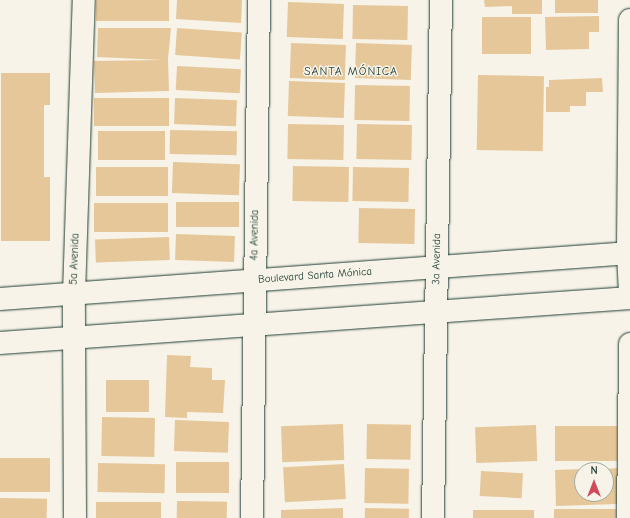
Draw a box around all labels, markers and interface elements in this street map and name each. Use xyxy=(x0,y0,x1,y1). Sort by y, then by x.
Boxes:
district label: SANTA MÓNICA xyxy=(304,65,398,79)
street label: 4a Avenida xyxy=(248,209,262,261)
street label: 5a Avenida xyxy=(68,233,82,285)
street label: 3a Avenida xyxy=(430,233,444,285)
street label: Boulevard Santa Mónica xyxy=(257,265,373,287)
north arrow xyxy=(574,462,614,502)
text: N xyxy=(590,464,598,477)

